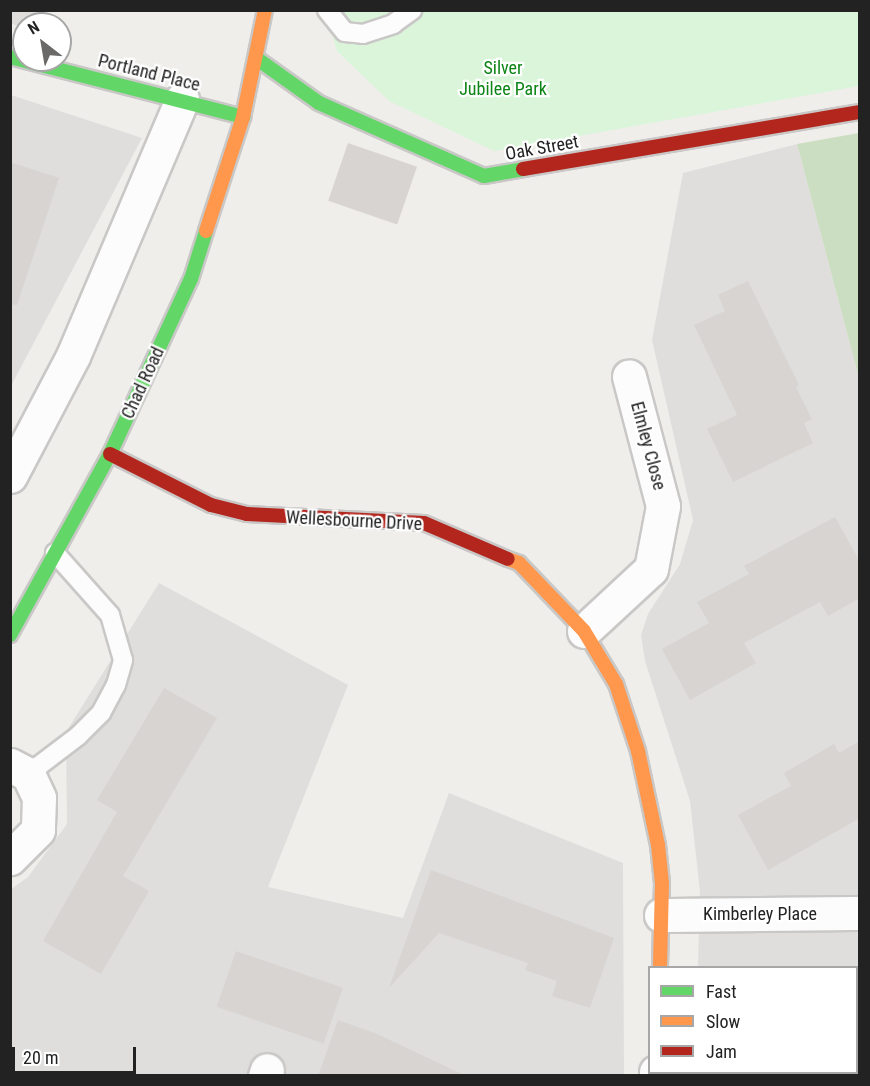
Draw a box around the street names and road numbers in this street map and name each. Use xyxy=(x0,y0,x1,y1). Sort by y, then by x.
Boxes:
street label: Portland Place xyxy=(96,50,202,96)
street label: Oak Street xyxy=(504,131,580,165)
street label: Chad Road xyxy=(117,344,169,422)
street label: Elmley Close xyxy=(626,399,670,493)
street label: Wellesbourne Drive xyxy=(285,507,423,535)
street label: Kimberley Place xyxy=(703,903,817,925)

